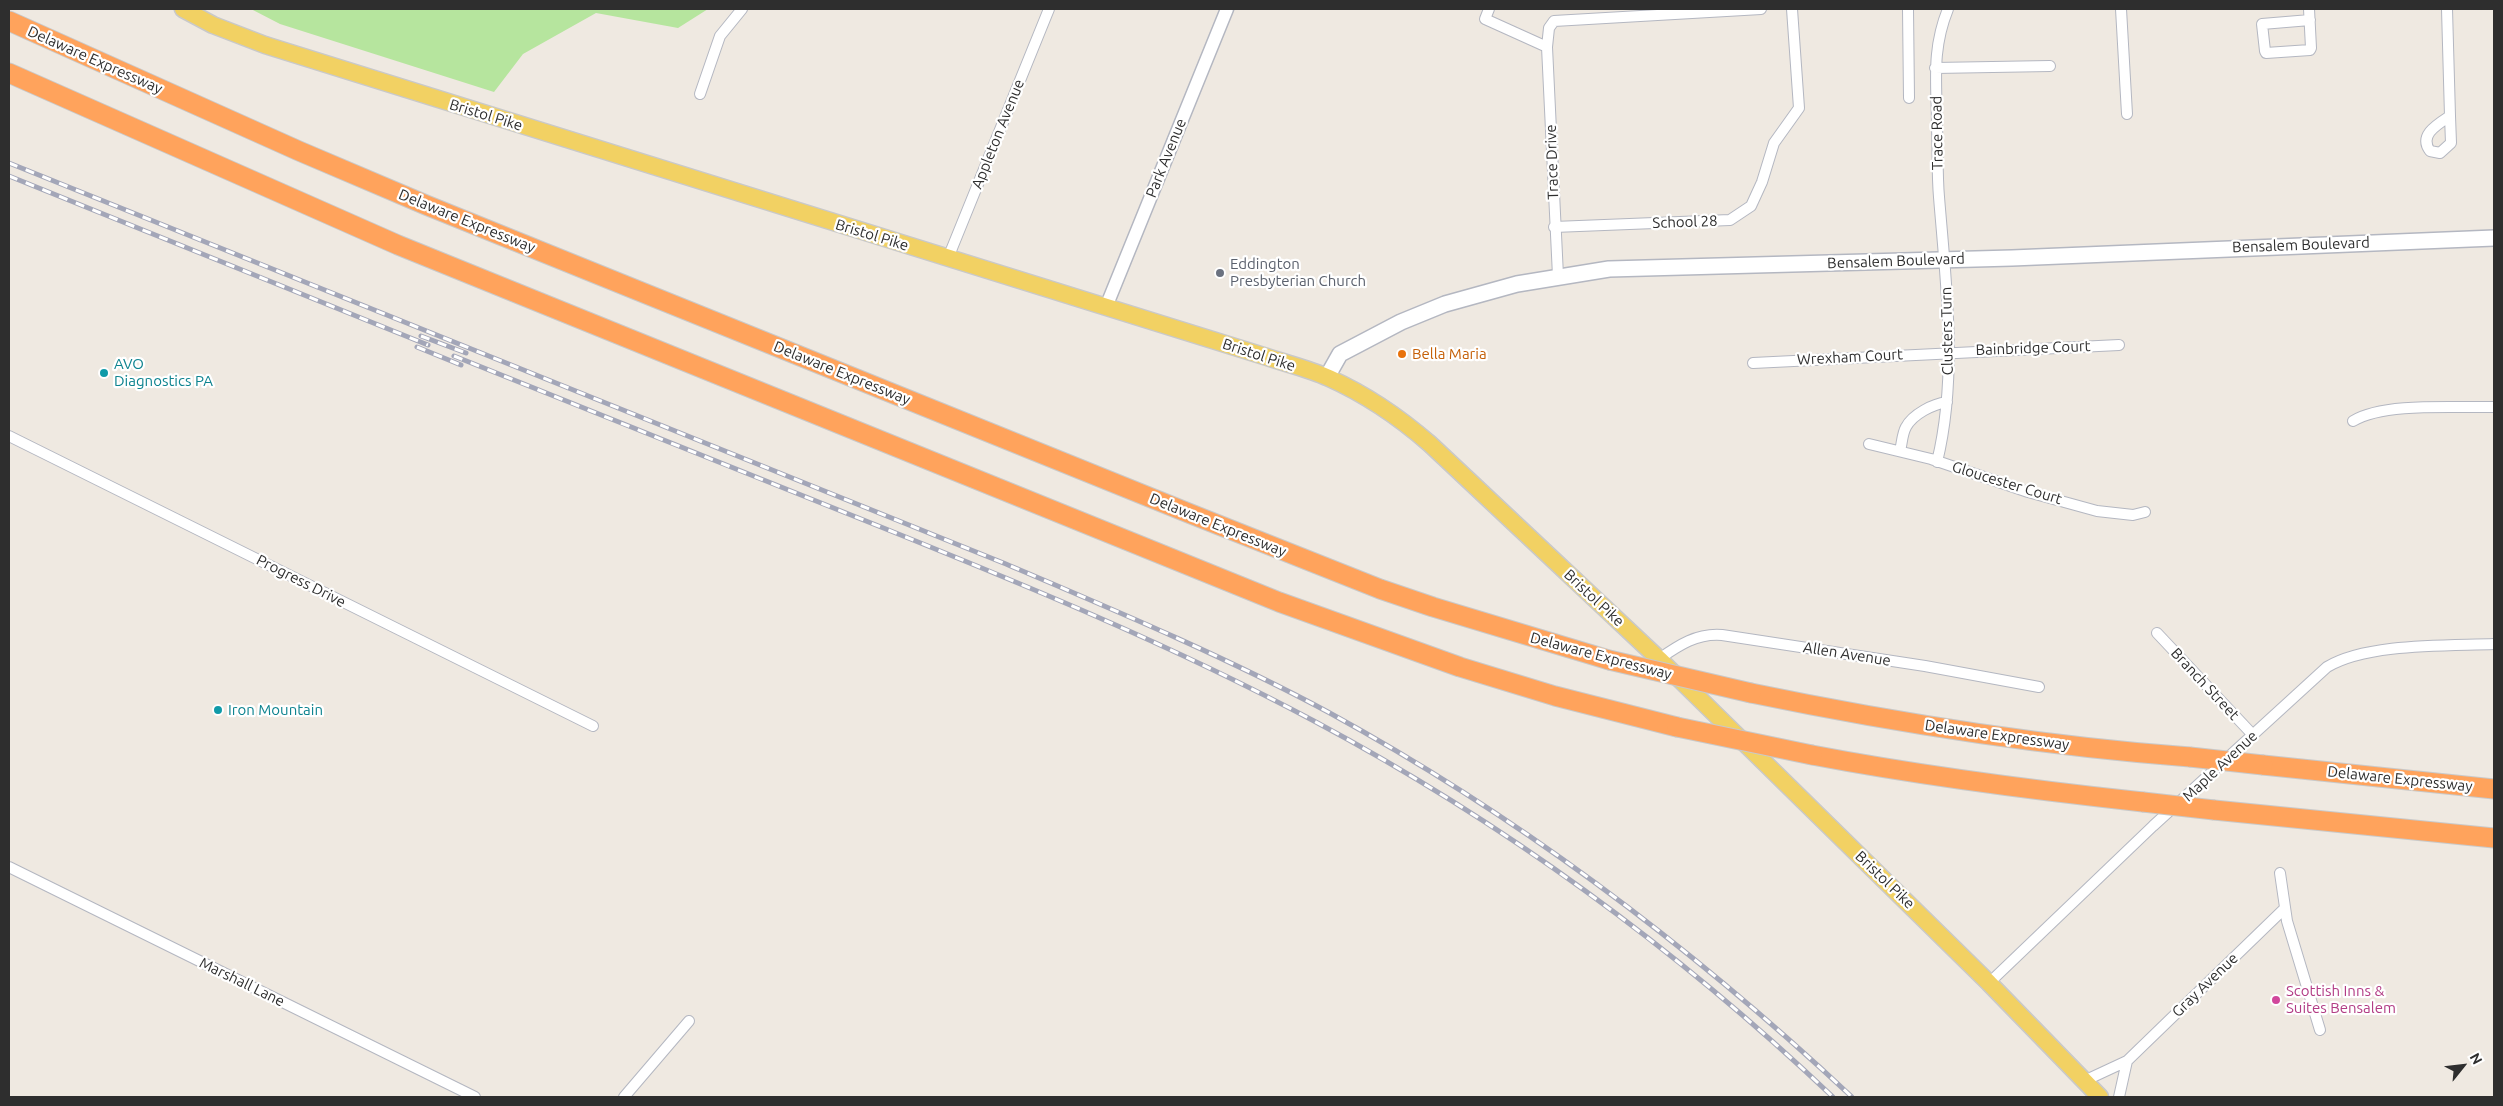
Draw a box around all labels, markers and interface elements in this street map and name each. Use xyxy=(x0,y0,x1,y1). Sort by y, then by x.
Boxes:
street label: Delaware Expressway xyxy=(25,22,165,98)
street label: Appleton Avenue xyxy=(968,77,1028,191)
street label: Bristol Pike xyxy=(447,95,525,135)
street label: Trace Road xyxy=(1927,96,1947,170)
street label: Park Avenue xyxy=(1142,116,1190,200)
street label: Trace Drive xyxy=(1542,124,1562,200)
street label: Delaware Expressway xyxy=(396,185,538,257)
street label: School 28 xyxy=(1652,212,1718,232)
street label: Bristol Pike xyxy=(833,215,911,255)
street label: Bensalem Boulevard xyxy=(2232,234,2370,256)
street label: Bensalem Boulevard xyxy=(1827,250,1965,272)
place label: Eddington Presbyterian Church xyxy=(1230,255,1366,290)
marker: Eddington Presbyterian Church xyxy=(1214,267,1226,279)
street label: Clusters Turn xyxy=(1937,286,1957,376)
street label: Bristol Pike xyxy=(1220,335,1298,375)
street label: Delaware Expressway xyxy=(771,337,913,409)
street label: Bainbridge Court xyxy=(1975,337,2091,359)
place label: Bella Maria xyxy=(1412,345,1487,363)
street label: Wrexham Court xyxy=(1797,345,1903,369)
marker: Bella Maria xyxy=(1396,348,1408,360)
place label: AVO Diagnostics PA xyxy=(114,355,213,390)
marker: AVO Diagnostics PA xyxy=(98,367,110,379)
street label: Gloucester Court xyxy=(1950,458,2064,508)
street label: Delaware Expressway xyxy=(1147,489,1289,561)
street label: Progress Drive xyxy=(253,551,349,611)
street label: Bristol Pike xyxy=(1560,566,1628,630)
street label: Delaware Expressway xyxy=(1528,628,1674,684)
street label: Allen Avenue xyxy=(1802,638,1892,670)
street label: Branch Street xyxy=(2167,644,2243,724)
place label: Iron Mountain xyxy=(228,701,323,719)
marker: Iron Mountain xyxy=(212,704,224,716)
street label: Delaware Expressway xyxy=(1924,716,2070,754)
street label: Maple Avenue xyxy=(2179,727,2261,805)
street label: Delaware Expressway xyxy=(2327,762,2473,796)
street label: Bristol Pike xyxy=(1852,847,1918,913)
street label: Gray Avenue xyxy=(2168,949,2242,1021)
street label: Marshall Lane xyxy=(196,954,288,1010)
place label: Scottish Inns & Suites Bensalem xyxy=(2286,982,2396,1017)
marker: Scottish Inns & Suites Bensalem xyxy=(2270,994,2282,1006)
north arrow xyxy=(2438,1041,2488,1091)
text: N xyxy=(2467,1050,2486,1067)

